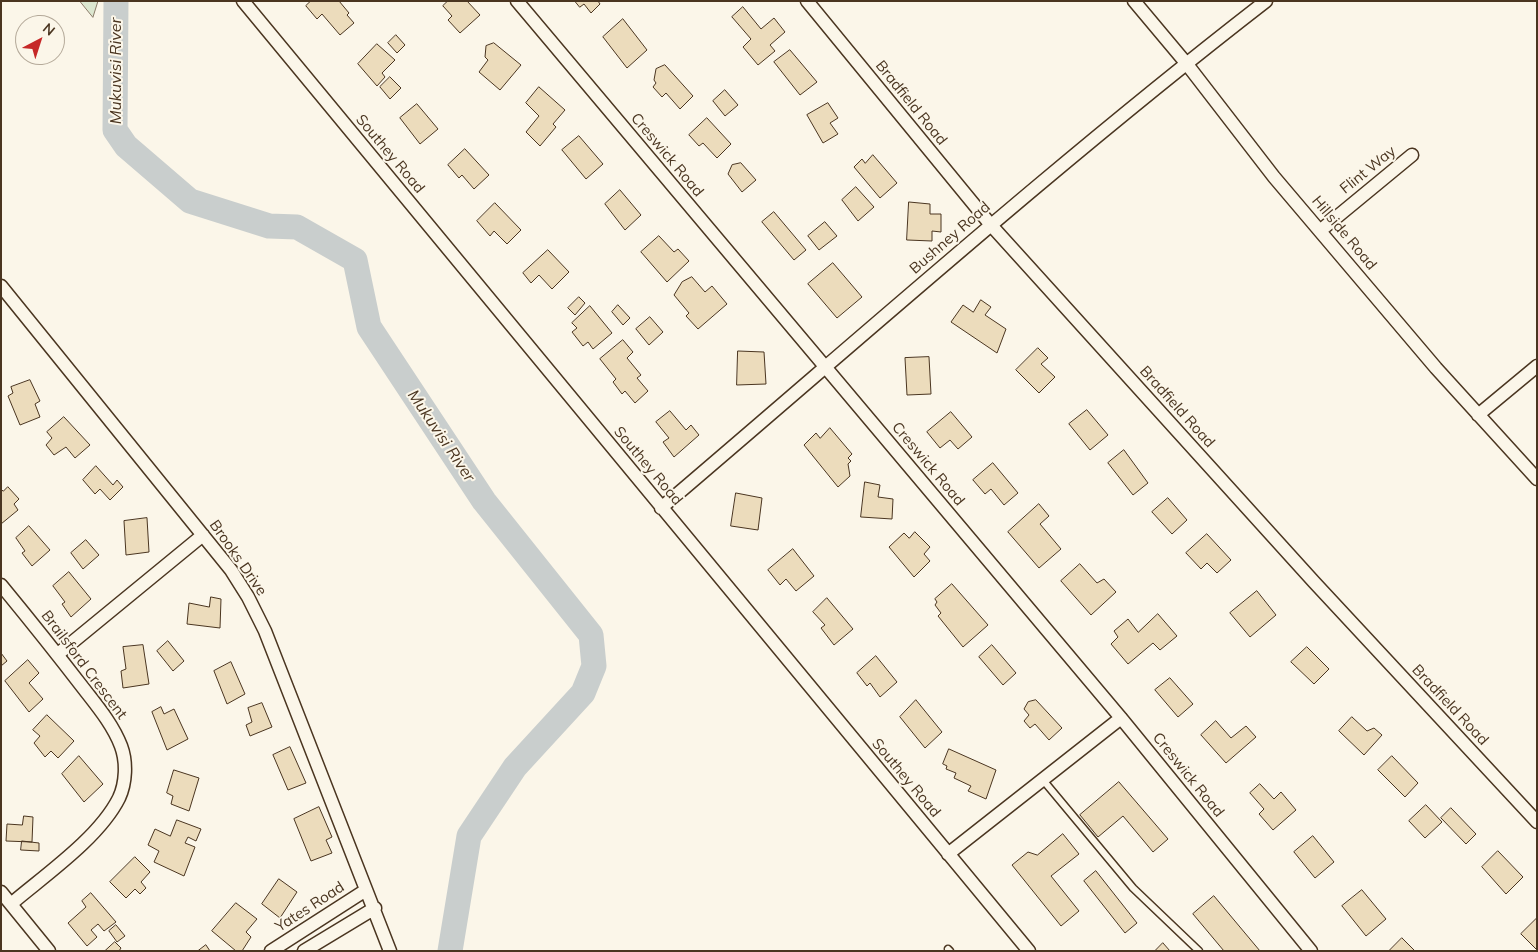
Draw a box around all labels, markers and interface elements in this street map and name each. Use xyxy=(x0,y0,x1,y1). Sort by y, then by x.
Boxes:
north arrow xyxy=(15,15,65,65)
water label: Mukuvisi River xyxy=(106,18,126,124)
text: N xyxy=(39,19,59,40)
street label: Bradfield Road xyxy=(871,57,951,149)
street label: Creswick Road xyxy=(627,110,707,200)
street label: Southey Road xyxy=(352,111,428,197)
street label: Flint Way xyxy=(1337,142,1399,198)
street label: Hillside Road xyxy=(1308,192,1380,274)
street label: Bushney Road xyxy=(906,198,994,278)
street label: Bradfield Road xyxy=(1136,362,1218,452)
water label: Mukuvisi River xyxy=(403,387,479,485)
street label: Creswick Road xyxy=(888,419,968,509)
street label: Southey Road xyxy=(610,423,686,509)
street label: Brooks Drive xyxy=(205,517,271,599)
street label: Brailsford Crescent xyxy=(37,607,131,723)
street label: Bradfield Road xyxy=(1408,661,1492,749)
street label: Creswick Road xyxy=(1148,729,1228,821)
street label: Southey Road xyxy=(868,735,944,821)
street label: Yates Road xyxy=(272,878,348,936)

